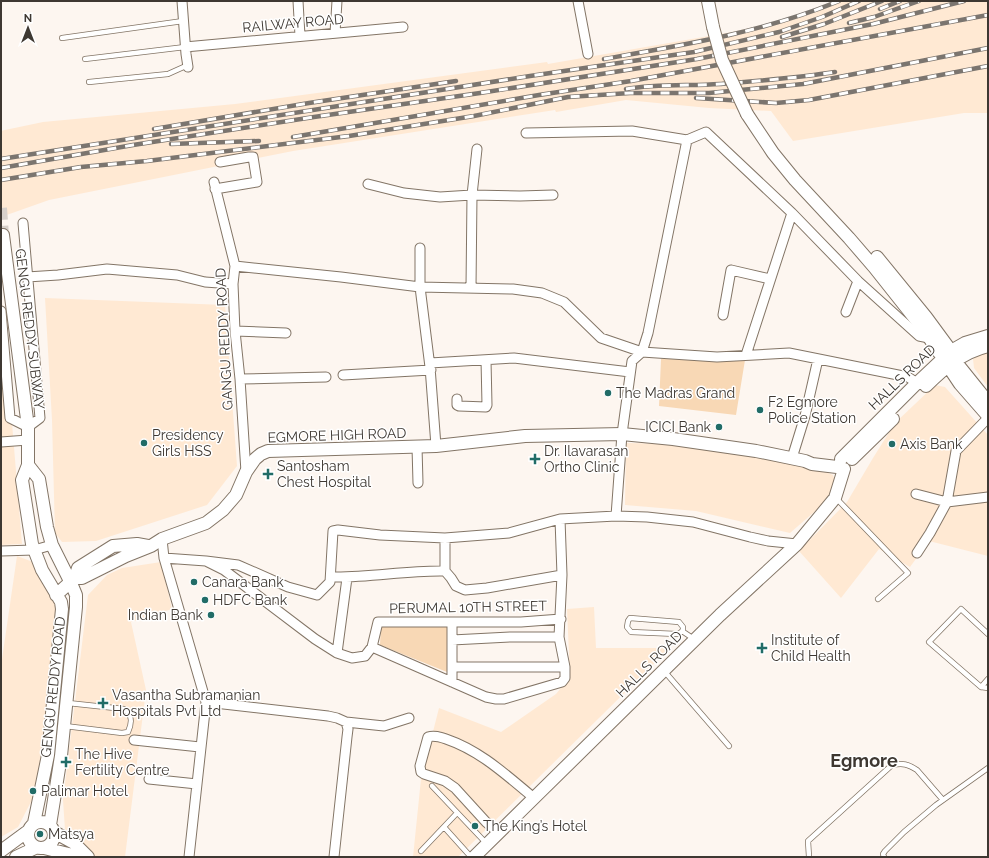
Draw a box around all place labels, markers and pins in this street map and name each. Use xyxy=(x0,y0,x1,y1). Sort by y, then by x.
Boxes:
place label: The Madras Grand xyxy=(616,385,735,401)
marker: The Madras Grand xyxy=(603,388,613,398)
place label: F2 Egmore Police Station xyxy=(768,394,856,426)
marker: F2 Egmore Police Station xyxy=(755,405,765,415)
place label: ICICI Bank xyxy=(645,419,712,435)
marker: ICICI Bank xyxy=(714,422,724,432)
place label: Presidency Girls HSS xyxy=(152,427,224,459)
place label: Axis Bank xyxy=(900,436,963,452)
marker: Presidency Girls HSS xyxy=(139,438,149,448)
marker: Axis Bank xyxy=(887,439,897,449)
place label: Dr. Ilavarasan Ortho Clinic xyxy=(544,443,628,475)
marker: Dr. Ilavarasan Ortho Clinic xyxy=(529,453,541,465)
place label: Santosham Chest Hospital xyxy=(277,458,371,490)
marker: Santosham Chest Hospital xyxy=(262,468,274,480)
place label: Canara Bank xyxy=(202,574,284,590)
marker: Canara Bank xyxy=(189,577,199,587)
place label: HDFC Bank xyxy=(213,592,288,608)
marker: HDFC Bank xyxy=(200,595,210,605)
place label: Indian Bank xyxy=(128,607,204,623)
marker: Indian Bank xyxy=(206,610,216,620)
place label: Institute of Child Health xyxy=(771,632,851,664)
marker: Institute of Child Health xyxy=(756,642,768,654)
place label: Vasantha Subramanian Hospitals Pvt Ltd xyxy=(112,687,260,719)
marker: Vasantha Subramanian Hospitals Pvt Ltd xyxy=(97,697,109,709)
place label: The Hive Fertility Centre xyxy=(75,746,170,778)
marker: The Hive Fertility Centre xyxy=(60,756,72,768)
place label: Palimar Hotel xyxy=(41,783,128,799)
marker: Palimar Hotel xyxy=(28,786,38,796)
place label: The King’s Hotel xyxy=(483,818,587,834)
marker: The King’s Hotel xyxy=(470,821,480,831)
place label: Matsya xyxy=(48,826,94,842)
marker: Matsya xyxy=(35,829,45,839)

